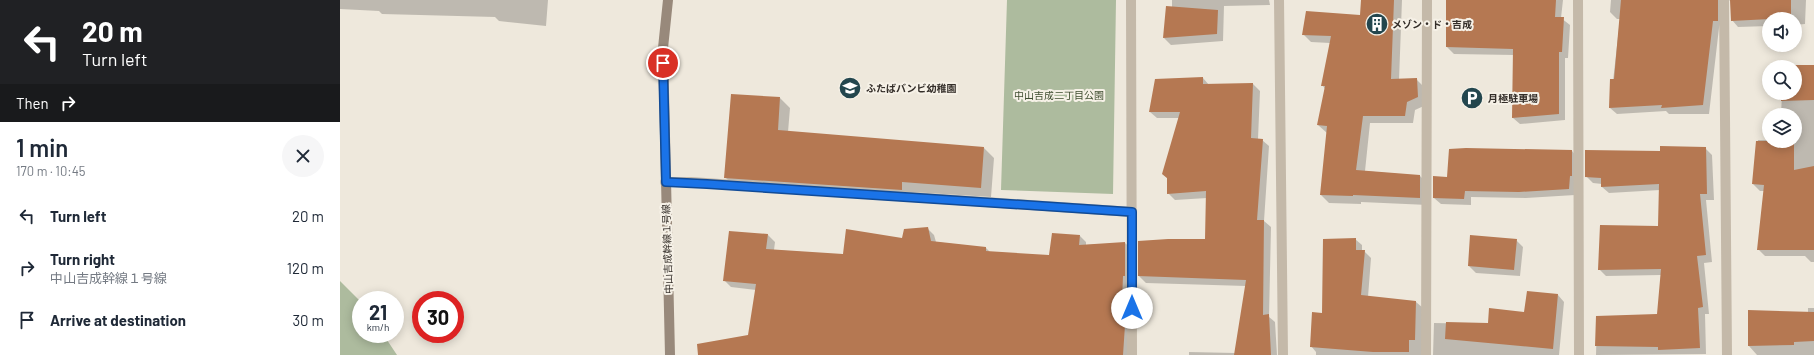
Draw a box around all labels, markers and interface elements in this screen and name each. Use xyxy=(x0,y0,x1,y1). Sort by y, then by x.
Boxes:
building icon: メゾン・ド・吉成 xyxy=(1364,11,1390,37)
map controls xyxy=(1762,12,1802,148)
button: sound xyxy=(1762,12,1802,52)
text: 20 m xyxy=(82,14,143,48)
icon: left xyxy=(16,16,68,68)
place label: メゾン・ド・吉成 xyxy=(1392,18,1472,30)
pin xyxy=(646,46,680,80)
text: Turn left xyxy=(82,48,148,70)
icon: arrive xyxy=(652,52,674,74)
button: search xyxy=(1762,60,1802,100)
school or university icon: ふたばバンビ幼稚園 xyxy=(837,75,863,101)
place label: ふたばバンビ幼稚園 xyxy=(866,82,957,94)
parking icon: 月極駐車場 xyxy=(1459,85,1485,111)
park label: 中山吉成二丁目公園 xyxy=(1014,89,1104,101)
icon: right xyxy=(57,92,79,114)
place label: 月極駐車場 xyxy=(1488,92,1538,104)
text: Then xyxy=(16,94,49,112)
button: layers xyxy=(1762,108,1802,148)
text: 1 min xyxy=(16,133,68,162)
button: close xyxy=(282,135,324,177)
text: 170 m · 10:45 xyxy=(16,163,85,179)
street label: 中山吉成幹線１号線 xyxy=(659,204,675,294)
icon: left xyxy=(16,205,38,227)
text: Turn left xyxy=(50,207,106,225)
text: 20 m xyxy=(292,207,324,225)
text: Turn right xyxy=(50,250,115,268)
icon: right xyxy=(16,257,38,279)
text: 120 m xyxy=(287,259,324,277)
text: 中山吉成幹線１号線 xyxy=(50,270,167,286)
position arrow xyxy=(1111,287,1153,329)
speed limit sign: 30 xyxy=(412,291,464,343)
text: 21 xyxy=(369,300,387,324)
icon: arrive xyxy=(16,309,38,331)
text: Arrive at destination xyxy=(50,311,186,329)
text: 30 m xyxy=(292,311,324,329)
text: km/h xyxy=(367,321,389,333)

